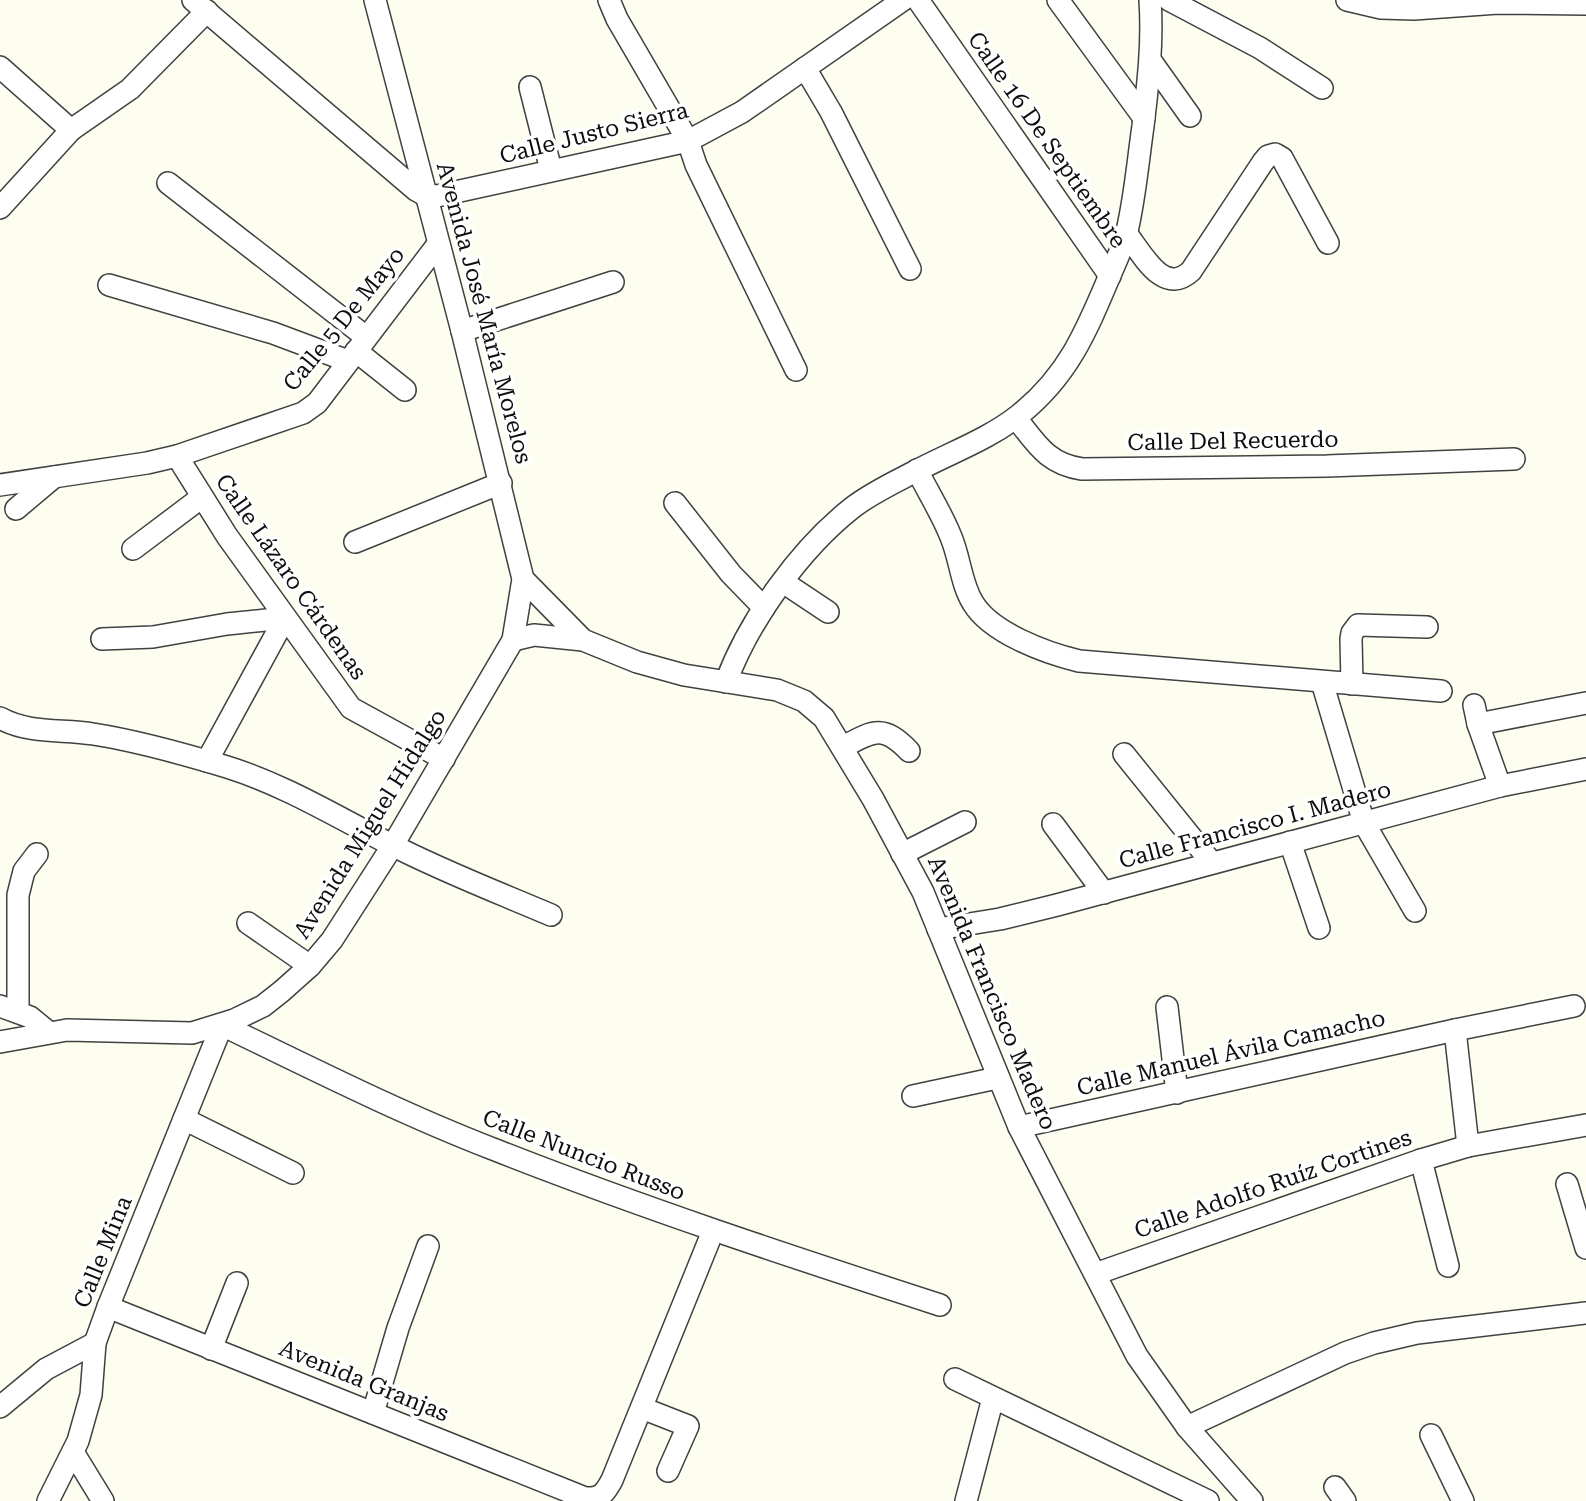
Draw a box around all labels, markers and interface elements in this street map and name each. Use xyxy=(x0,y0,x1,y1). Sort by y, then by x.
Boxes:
street label: Calle 16 De Septiembre xyxy=(962,27,1132,253)
street label: Calle Justo Sierra xyxy=(497,96,692,169)
street label: Avenida José María Morelos xyxy=(431,159,537,467)
street label: Calle 5 De Mayo xyxy=(278,242,410,396)
street label: Calle Del Recuerdo xyxy=(1127,426,1339,456)
street label: Calle Lázaro Cárdenas xyxy=(210,469,372,685)
street label: Avenida Miguel Hidalgo xyxy=(288,704,452,944)
street label: Calle Francisco I. Madero xyxy=(1116,776,1394,874)
street label: Avenida Francisco Madero xyxy=(922,852,1062,1134)
street label: Calle Manuel Ávila Camacho xyxy=(1074,1004,1388,1102)
street label: Calle Nuncio Russo xyxy=(479,1104,689,1206)
street label: Calle Adolfo Ruíz Cortines xyxy=(1131,1124,1415,1244)
street label: Calle Mina xyxy=(68,1192,138,1312)
street label: Avenida Granjas xyxy=(275,1335,453,1427)

